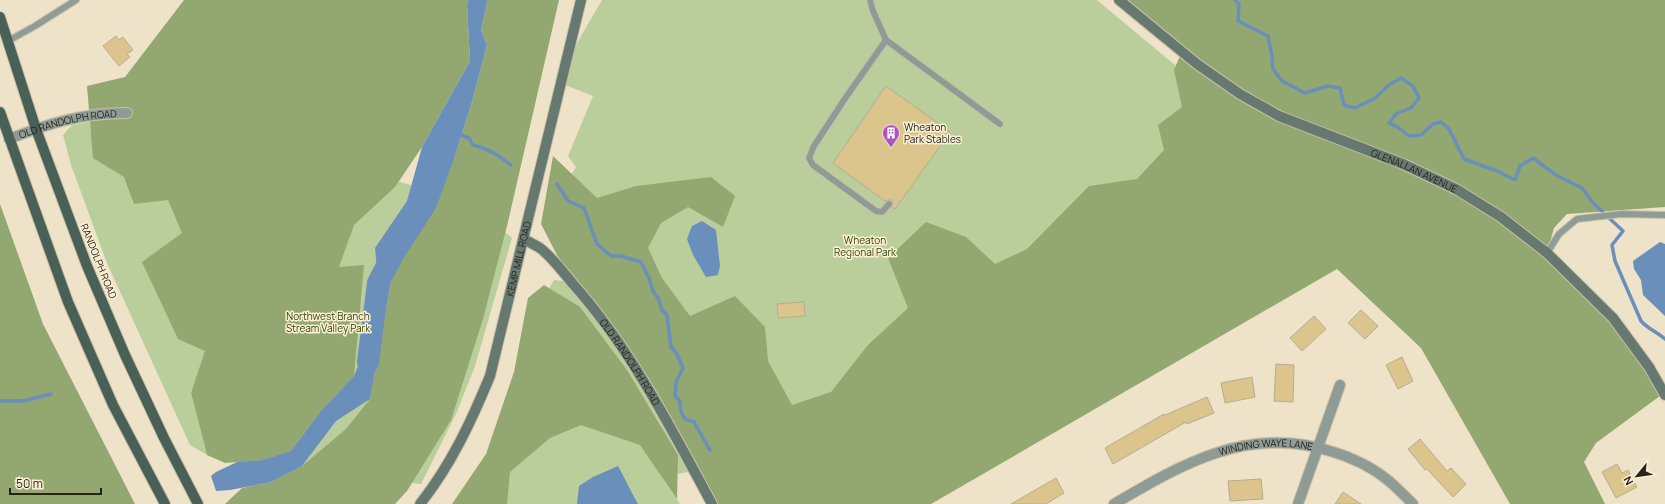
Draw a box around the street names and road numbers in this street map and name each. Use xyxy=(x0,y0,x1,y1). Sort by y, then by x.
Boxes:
street label: OLD RANDOLPH ROAD xyxy=(17,106,117,142)
street label: GLENALLAN AVENUE xyxy=(1369,145,1460,196)
street label: KEMP MILL ROAD xyxy=(503,219,534,298)
street label: RANDOLPH ROAD xyxy=(78,221,121,301)
street label: OLD RANDOLPH ROAD xyxy=(597,316,664,408)
street label: WINDING WAYE LANE xyxy=(1217,436,1315,459)

